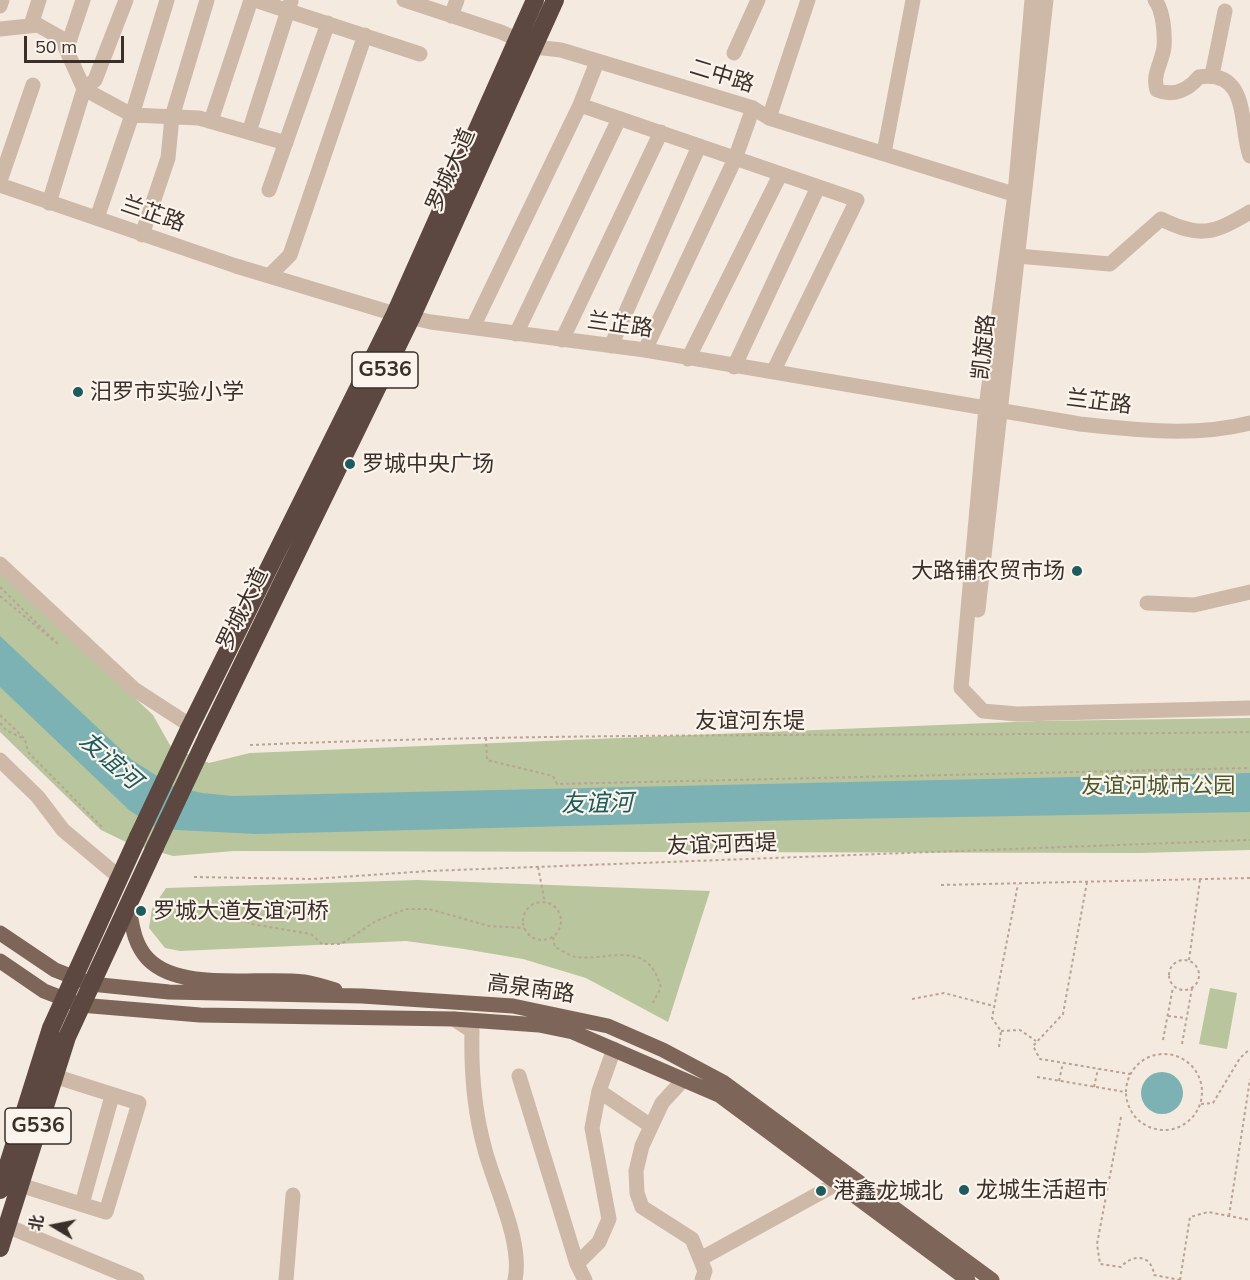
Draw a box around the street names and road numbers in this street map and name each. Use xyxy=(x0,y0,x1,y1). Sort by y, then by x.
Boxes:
street label: 二中路 xyxy=(687,54,757,98)
street label: 罗城大道 xyxy=(421,124,481,216)
street label: 兰芷路 xyxy=(118,191,188,237)
street label: 兰芷路 xyxy=(585,307,655,343)
street label: 凯旋路 xyxy=(967,313,1001,381)
road number: G536 xyxy=(352,352,418,388)
street label: 兰芷路 xyxy=(1065,385,1133,419)
street label: 罗城大道 xyxy=(212,564,274,654)
street label: 友谊河东堤 xyxy=(695,708,805,734)
street label: 友谊河西堤 xyxy=(667,830,777,860)
street label: 高泉南路 xyxy=(486,970,576,1008)
road number: G536 xyxy=(5,1108,71,1144)

